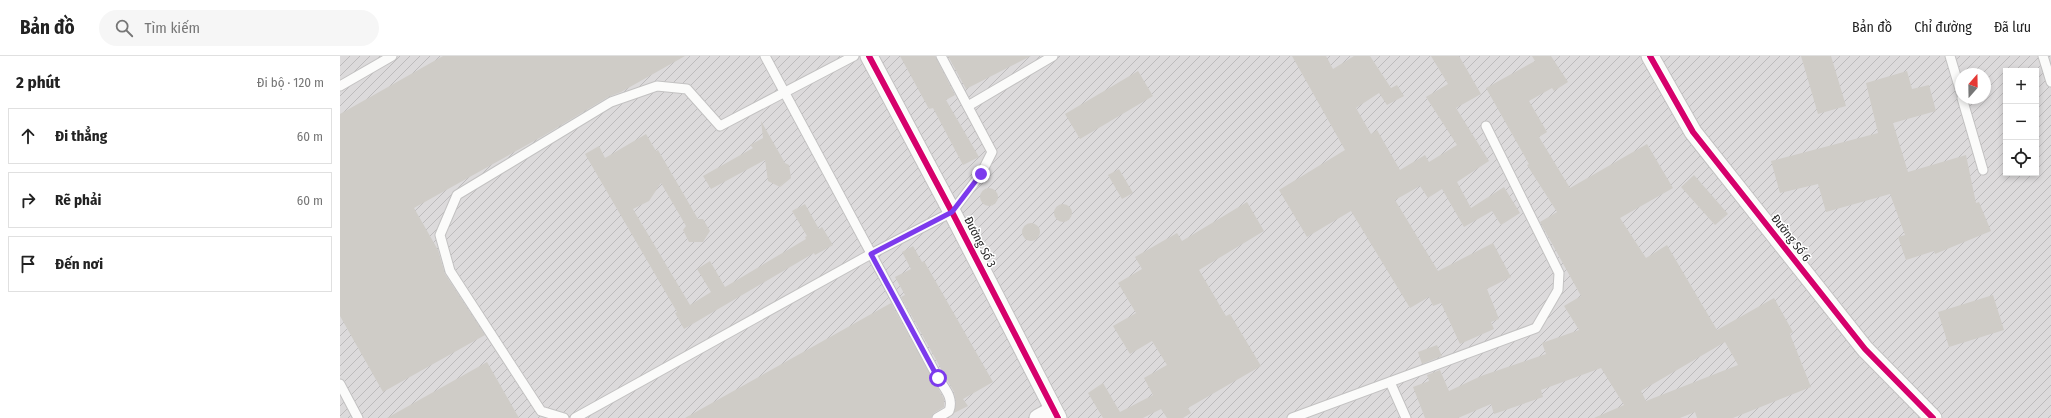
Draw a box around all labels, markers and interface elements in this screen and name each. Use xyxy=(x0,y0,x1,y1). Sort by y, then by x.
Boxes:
search box xyxy=(99,10,379,46)
text: Bản đồ xyxy=(20,16,75,39)
icon: search xyxy=(113,17,135,39)
text: Tìm kiếm xyxy=(145,19,200,37)
text: Bản đồ xyxy=(1852,19,1892,36)
text: Chỉ đường xyxy=(1914,19,1972,36)
text: Đã lưu xyxy=(1994,19,2031,36)
north arrow xyxy=(1955,68,1991,104)
map controls xyxy=(2003,68,2039,176)
button: + xyxy=(2003,68,2039,104)
text: 2 phút xyxy=(16,72,60,93)
text: Đi bộ · 120 m xyxy=(257,75,324,90)
button: − xyxy=(2003,104,2039,140)
icon: ahead xyxy=(17,125,39,147)
text: Đi thẳng xyxy=(55,127,107,145)
text: 60 m xyxy=(297,129,323,144)
button: locate xyxy=(2003,140,2039,176)
route end xyxy=(972,165,990,183)
icon: right xyxy=(17,189,39,211)
text: Rẽ phải xyxy=(55,191,101,209)
text: 60 m xyxy=(297,193,323,208)
street label: Đường Số 6 xyxy=(1768,211,1815,264)
street label: Đường Số 3 xyxy=(961,214,1000,270)
icon: arrive xyxy=(17,253,39,275)
text: Đến nơi xyxy=(55,255,103,273)
route start xyxy=(929,369,947,387)

